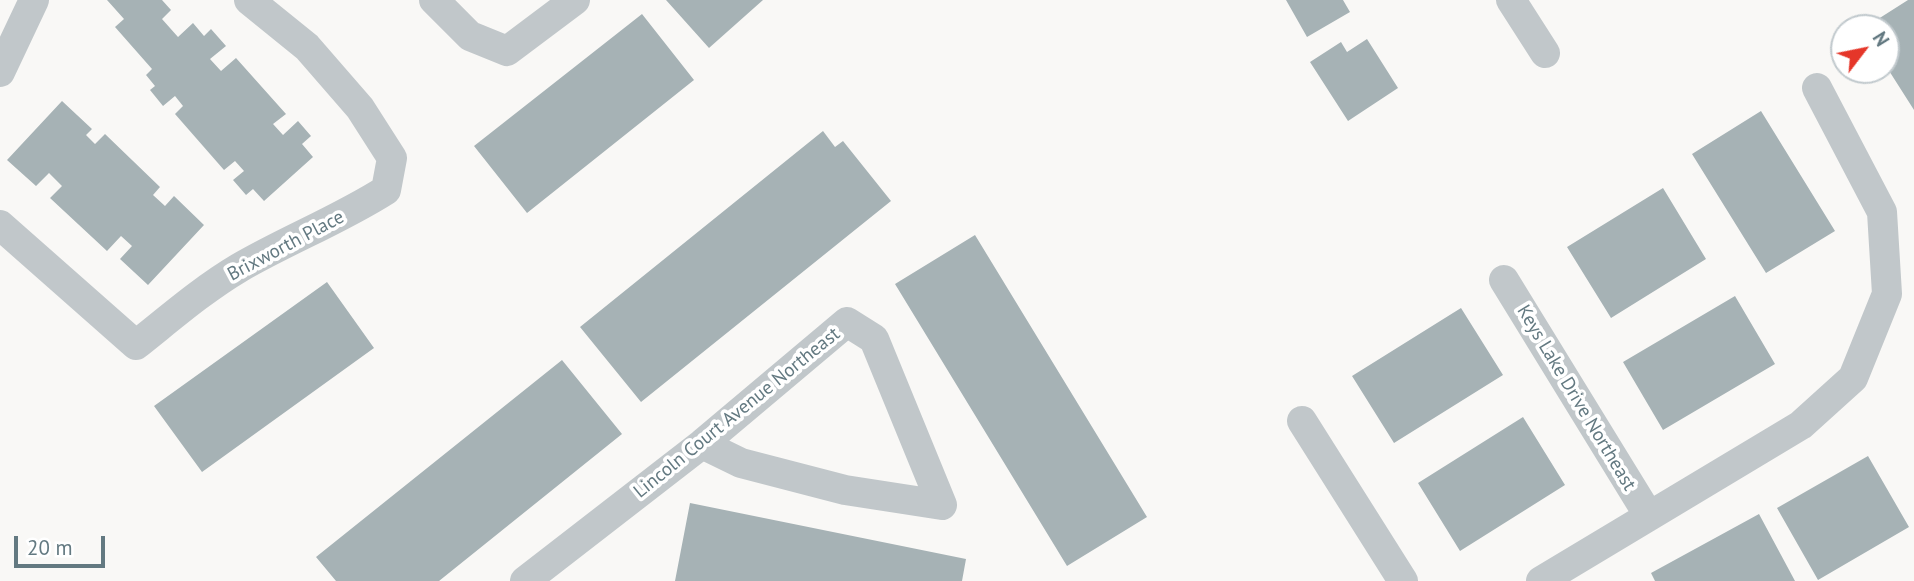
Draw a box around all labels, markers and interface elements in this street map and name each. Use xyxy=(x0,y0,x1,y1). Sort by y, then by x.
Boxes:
north arrow xyxy=(1830,14,1900,84)
text: N xyxy=(1868,27,1895,51)
street label: Brixworth Place xyxy=(224,206,348,286)
street label: Keys Lake Drive Northeast xyxy=(1512,301,1640,495)
street label: Lincoln Court Avenue Northeast xyxy=(629,323,845,503)
scale bar xyxy=(18,522,108,566)
text: 20 m xyxy=(27,534,73,561)

